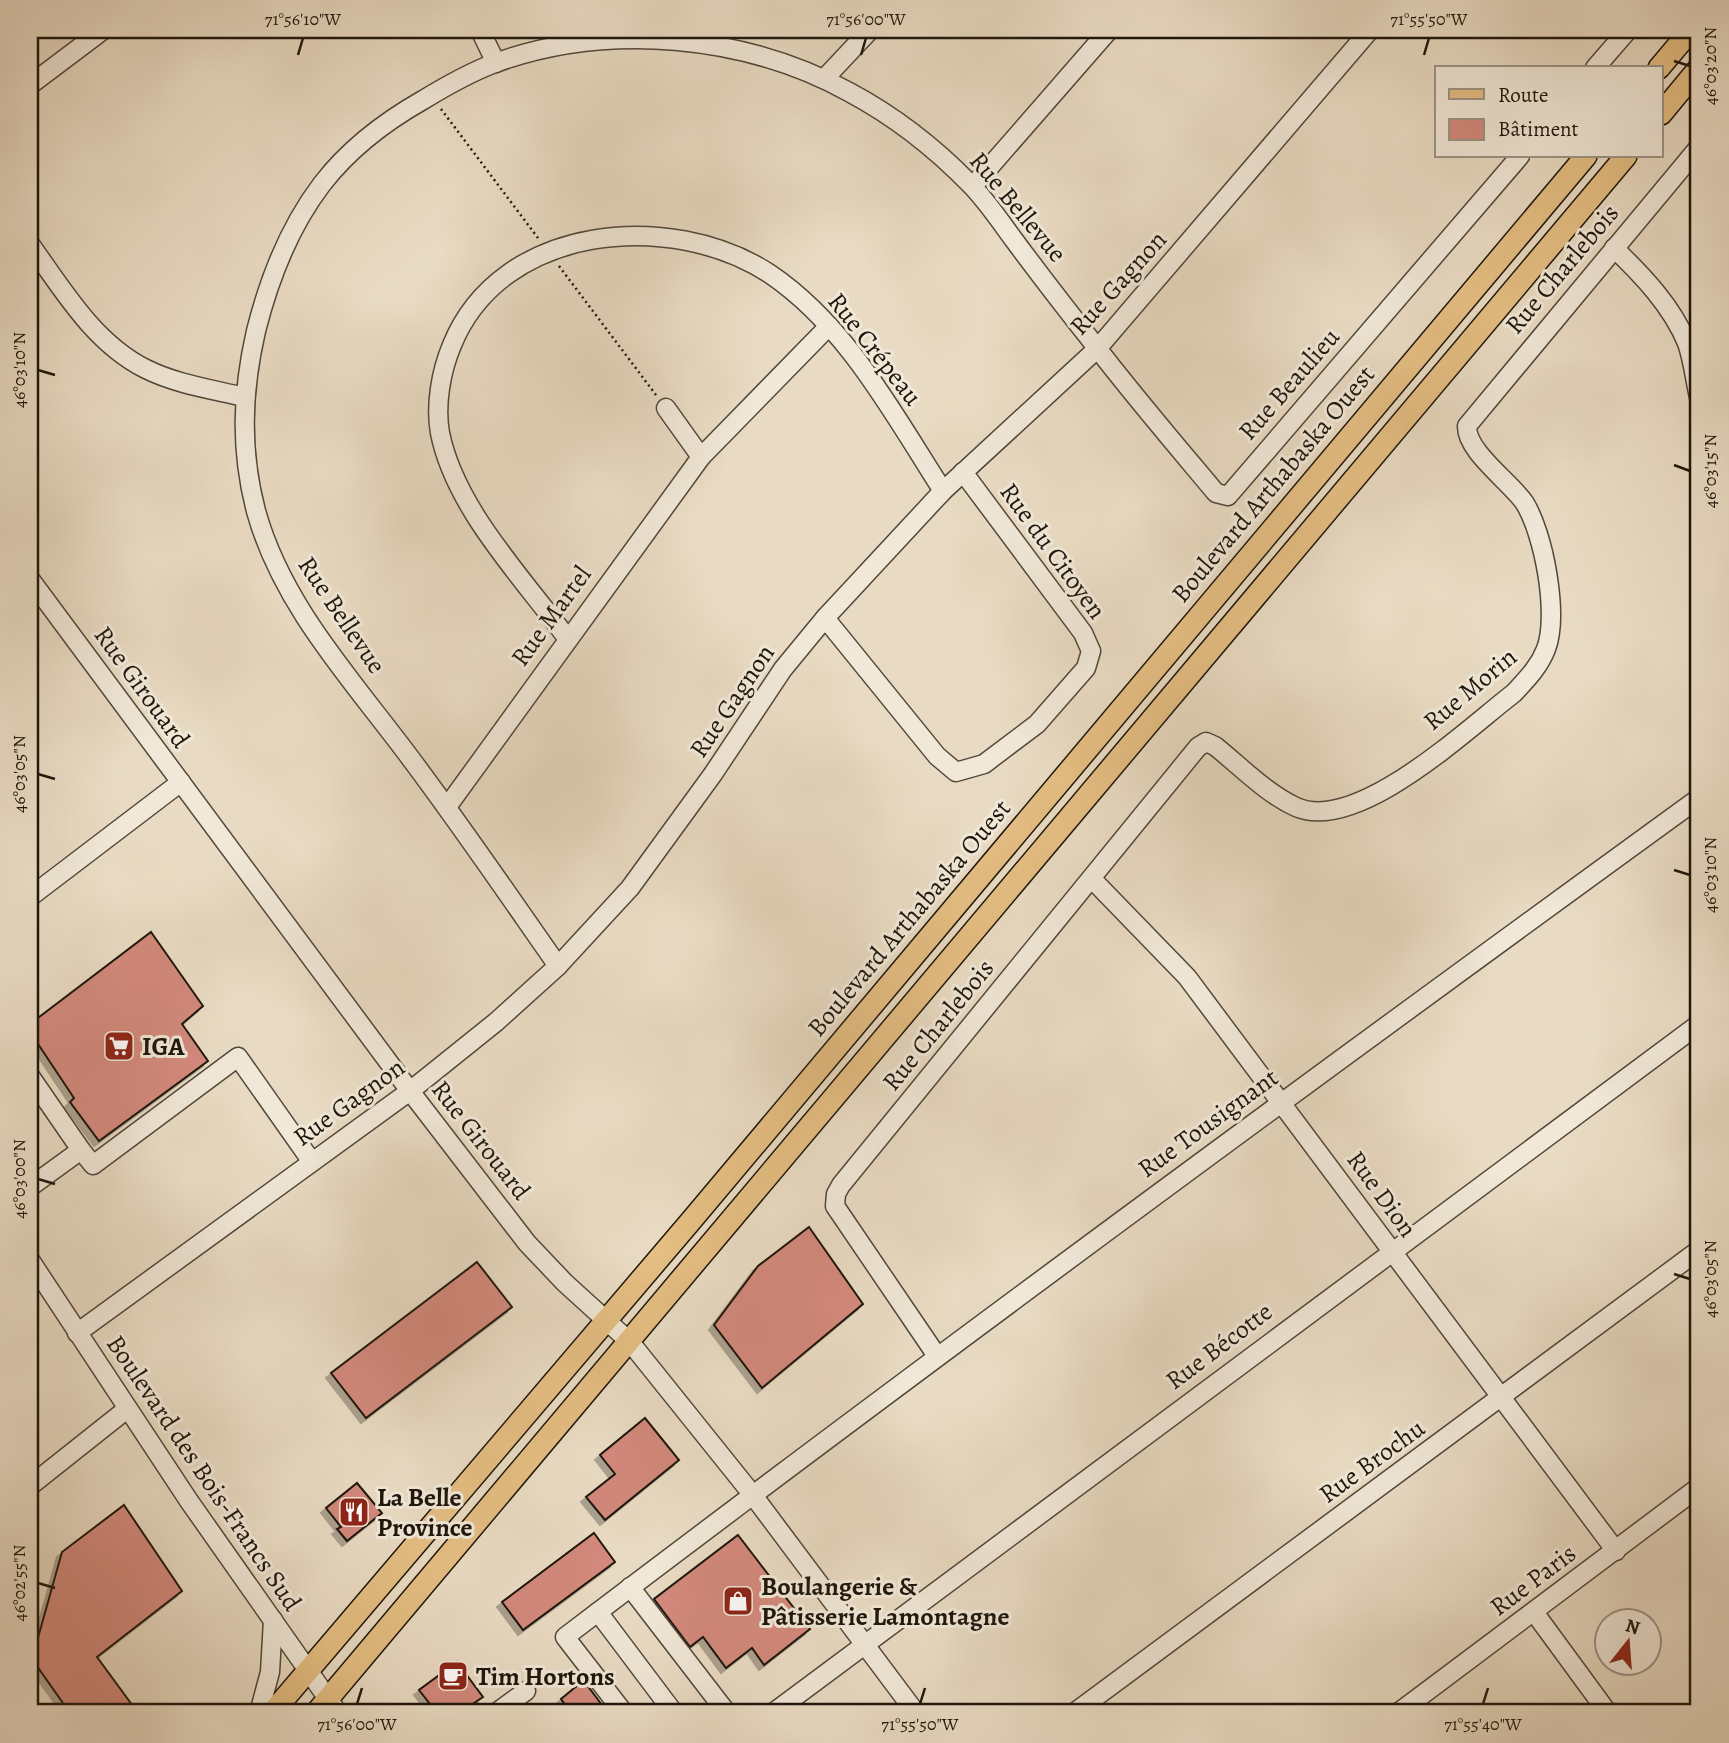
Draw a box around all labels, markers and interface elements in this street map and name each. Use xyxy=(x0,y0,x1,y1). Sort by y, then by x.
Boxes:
text: 71°56'10"W xyxy=(265,7,341,31)
text: 71°56'00"W xyxy=(826,7,906,31)
text: 71°55'50"W xyxy=(1390,7,1468,31)
text: 46°03'20"N xyxy=(1698,27,1722,105)
legend xyxy=(1435,66,1662,158)
text: Route xyxy=(1498,81,1548,109)
text: Bâtiment xyxy=(1498,115,1579,143)
street label: Rue Bellevue xyxy=(961,144,1075,270)
street label: Rue Charlebois xyxy=(1497,196,1627,342)
street label: Rue Gagnon xyxy=(1062,223,1174,343)
street label: Rue Crépeau xyxy=(820,285,931,414)
street label: Rue Beaulieu xyxy=(1230,320,1348,448)
text: 46°03'10"N xyxy=(7,332,31,408)
street label: Boulevard Arthabaska Ouest xyxy=(1163,358,1383,610)
text: 46°03'15"N xyxy=(1698,434,1722,508)
street label: Rue du Citoyen xyxy=(992,476,1114,626)
street label: Rue Bellevue xyxy=(290,549,394,681)
street label: Rue Martel xyxy=(503,559,599,673)
street label: Rue Girouard xyxy=(86,619,198,755)
street label: Rue Gagnon xyxy=(681,637,783,765)
street label: Rue Morin xyxy=(1416,640,1524,738)
text: 46°03'05"N xyxy=(7,735,31,813)
street label: Boulevard Arthabaska Ouest xyxy=(799,792,1019,1044)
text: 46°03'10"N xyxy=(1698,837,1722,913)
street label: Rue Charlebois xyxy=(874,952,1002,1098)
supermarket icon: IGA xyxy=(102,1029,136,1063)
place label: IGA xyxy=(142,1029,185,1064)
street label: Rue Gagnon xyxy=(286,1050,412,1154)
street label: Rue Tousignant xyxy=(1131,1060,1286,1186)
street label: Rue Girouard xyxy=(423,1073,539,1207)
text: 46°03'00"N xyxy=(7,1139,31,1219)
street label: Rue Dion xyxy=(1339,1144,1425,1244)
text: 46°03'05"N xyxy=(1698,1240,1722,1318)
street label: Rue Bécotte xyxy=(1158,1294,1280,1398)
street label: Boulevard des Bois-Francs Sud xyxy=(98,1328,310,1618)
street label: Rue Brochu xyxy=(1312,1410,1433,1511)
place label: La Belle Province xyxy=(377,1480,473,1545)
restaurant icon: La Belle Province xyxy=(337,1495,371,1529)
street label: Rue Paris xyxy=(1483,1536,1583,1624)
text: 46°02'55"N xyxy=(7,1544,31,1622)
place label: Boulangerie & Pâtisserie Lamontagne xyxy=(761,1569,1009,1634)
shop icon: Boulangerie & Pâtisserie Lamontagne xyxy=(721,1584,755,1618)
north arrow xyxy=(1592,1606,1662,1676)
text: N xyxy=(1622,1612,1643,1641)
cafe icon: Tim Hortons xyxy=(436,1659,470,1693)
place label: Tim Hortons xyxy=(476,1659,615,1694)
text: 71°56'00"W xyxy=(317,1712,397,1736)
text: 71°55'50"W xyxy=(881,1712,959,1736)
text: 71°55'40"W xyxy=(1444,1712,1522,1736)

